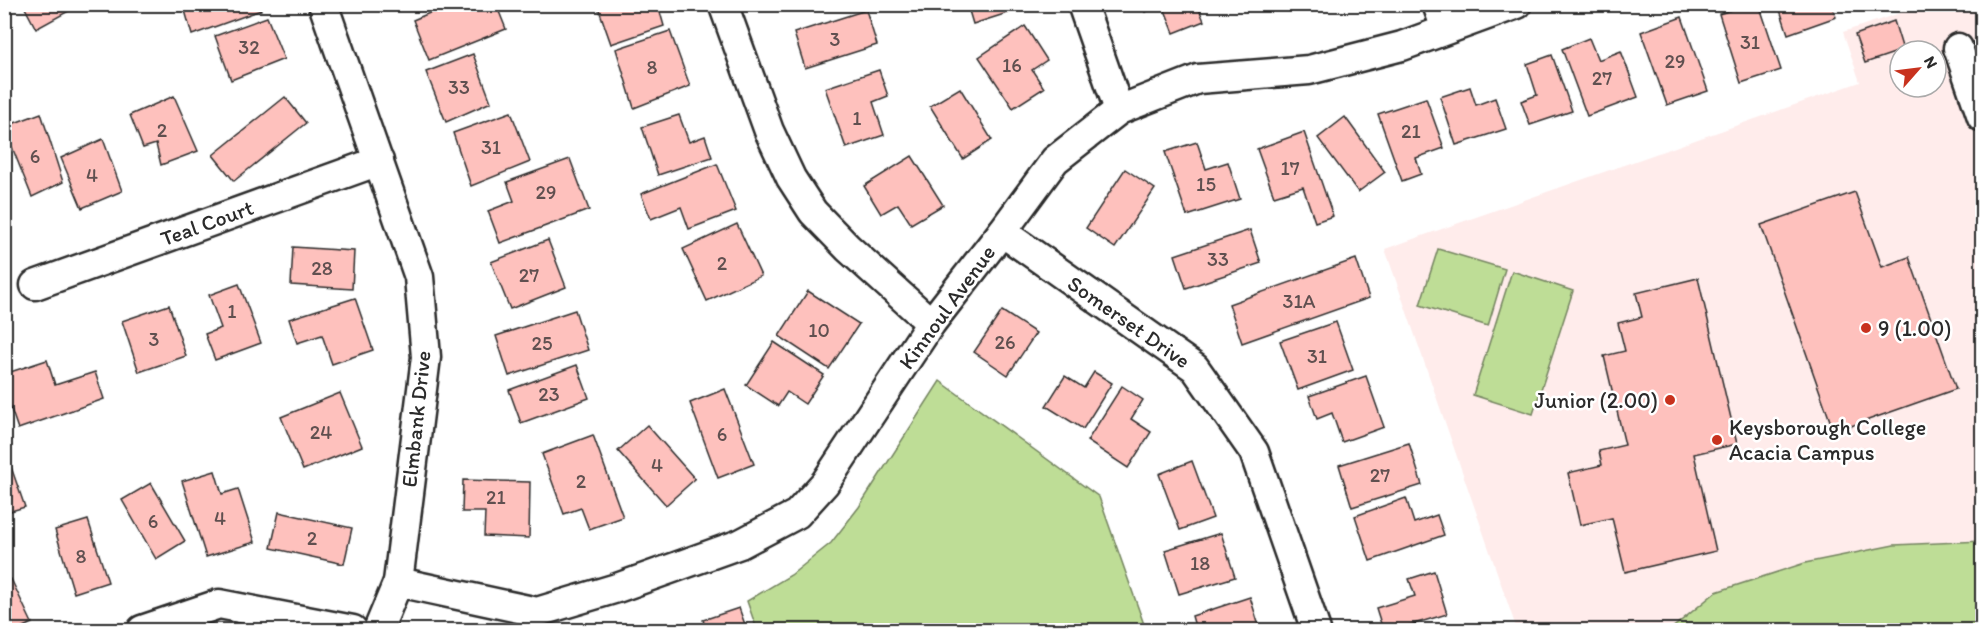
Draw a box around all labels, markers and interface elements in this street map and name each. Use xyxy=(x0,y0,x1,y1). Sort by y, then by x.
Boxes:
house number: 3 xyxy=(830,27,841,51)
house number: 31 xyxy=(1740,30,1760,54)
house number: 32 xyxy=(238,35,260,59)
north arrow xyxy=(1888,39,1948,99)
house number: 29 xyxy=(1665,49,1685,73)
house number: 16 xyxy=(1002,53,1022,77)
text: N xyxy=(1920,53,1942,71)
house number: 8 xyxy=(647,55,658,79)
house number: 27 xyxy=(1592,66,1612,90)
house number: 33 xyxy=(448,75,470,99)
house number: 1 xyxy=(852,106,862,130)
house number: 2 xyxy=(157,118,168,142)
house number: 21 xyxy=(1401,119,1421,143)
house number: 31 xyxy=(481,135,501,159)
house number: 6 xyxy=(30,144,40,168)
house number: 17 xyxy=(1280,156,1300,180)
house number: 4 xyxy=(86,163,98,187)
house number: 15 xyxy=(1196,172,1216,196)
house number: 29 xyxy=(536,180,556,204)
street label: Teal Court xyxy=(157,194,257,252)
street label: Kinnoul Avenue xyxy=(893,240,1001,374)
house number: 33 xyxy=(1207,247,1229,271)
house number: 2 xyxy=(717,251,728,275)
house number: 28 xyxy=(311,256,333,280)
house number: 27 xyxy=(519,263,539,287)
street label: Somerset Drive xyxy=(1062,270,1196,374)
house number: 31A xyxy=(1283,289,1316,313)
house number: 1 xyxy=(227,299,237,323)
place label: 9 (1.00) xyxy=(1878,315,1952,342)
house number: 10 xyxy=(808,318,830,342)
marker: 9 (1.00) xyxy=(1859,321,1873,335)
house number: 3 xyxy=(149,327,160,351)
house number: 26 xyxy=(994,330,1016,354)
house number: 25 xyxy=(531,331,553,355)
house number: 31 xyxy=(1307,344,1327,368)
street label: Elmbank Drive xyxy=(395,349,437,489)
house number: 23 xyxy=(538,382,560,406)
place label: Junior (2.00) xyxy=(1534,387,1658,414)
marker: Junior (2.00) xyxy=(1663,393,1677,407)
place label: Keysborough College Acacia Campus xyxy=(1729,414,1926,466)
house number: 24 xyxy=(310,420,332,444)
house number: 6 xyxy=(717,422,727,446)
marker: Keysborough College Acacia Campus xyxy=(1710,433,1724,447)
house number: 4 xyxy=(651,453,663,477)
house number: 27 xyxy=(1370,463,1390,487)
house number: 2 xyxy=(576,469,587,493)
house number: 21 xyxy=(486,485,506,509)
house number: 4 xyxy=(214,506,226,530)
house number: 6 xyxy=(148,509,158,533)
house number: 2 xyxy=(307,526,318,550)
house number: 8 xyxy=(76,544,87,568)
house number: 18 xyxy=(1190,551,1210,575)

